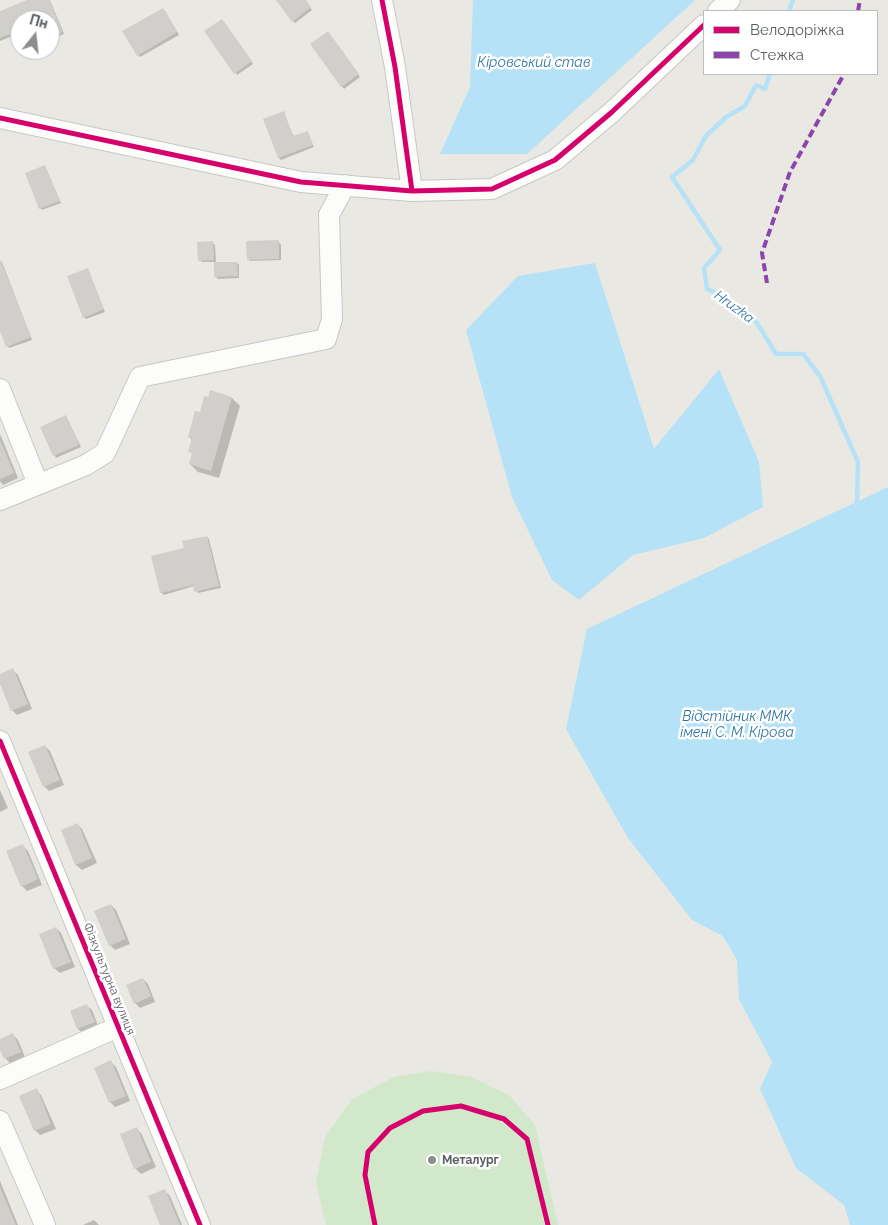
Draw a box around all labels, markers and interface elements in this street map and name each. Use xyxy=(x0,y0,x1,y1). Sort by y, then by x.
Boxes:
north arrow xyxy=(10,10,60,60)
legend xyxy=(703,10,878,75)
text: Пн xyxy=(28,11,50,32)
text: Велодоріжка xyxy=(750,21,844,39)
text: Стежка xyxy=(750,46,804,64)
water label: Кіровський став xyxy=(477,55,591,71)
water label: Hruzka xyxy=(711,287,757,327)
water label: Відстійник ММК імені С. М. Кірова xyxy=(680,709,794,742)
street label: Фiзкультурна вулиця xyxy=(80,921,138,1037)
place label: Металург xyxy=(442,1153,499,1167)
marker: Металург xyxy=(426,1154,438,1166)

